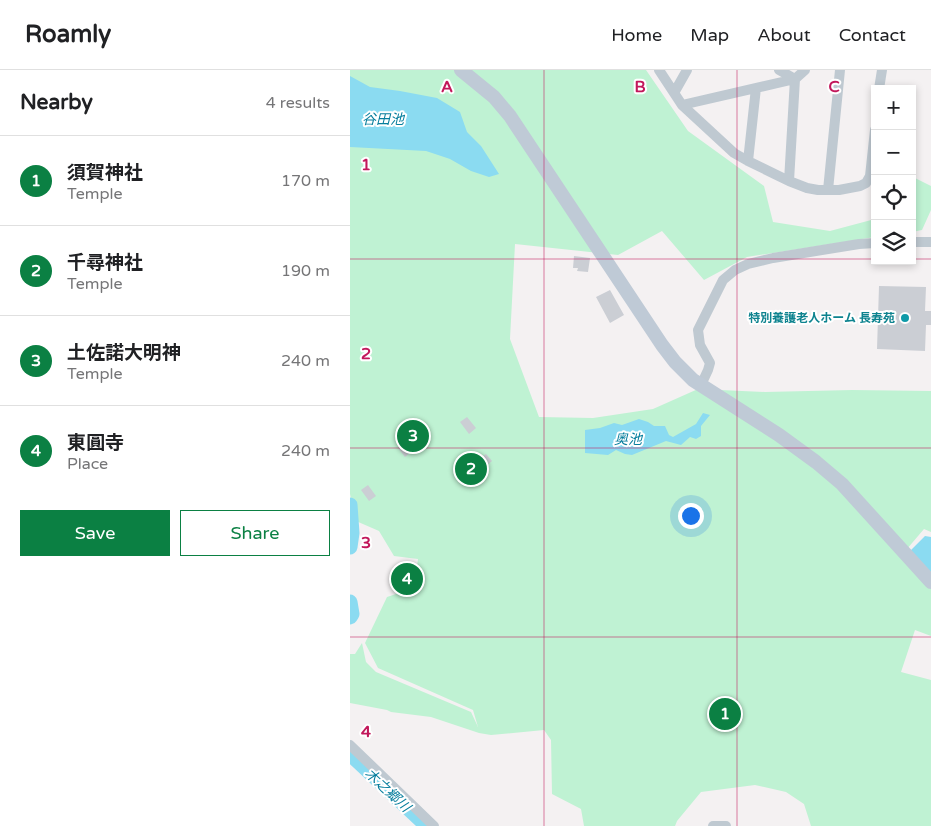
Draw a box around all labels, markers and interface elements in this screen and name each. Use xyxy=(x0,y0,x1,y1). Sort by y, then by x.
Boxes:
text: Roamly xyxy=(25,20,111,49)
text: Home xyxy=(611,24,662,46)
text: Map xyxy=(690,24,729,46)
text: About xyxy=(757,24,811,46)
text: Contact xyxy=(839,24,906,46)
text: A xyxy=(441,77,453,97)
text: B xyxy=(634,77,646,97)
text: C xyxy=(828,77,840,97)
map controls xyxy=(871,85,916,265)
button: + xyxy=(871,85,916,130)
text: Nearby xyxy=(20,90,93,115)
text: 4 results xyxy=(266,93,330,113)
water label: 谷田池 xyxy=(362,111,406,128)
button: − xyxy=(871,130,916,175)
text: 1 xyxy=(361,155,371,175)
text: 須賀神社 xyxy=(67,162,143,184)
text: 1 xyxy=(31,171,41,191)
text: 170 m xyxy=(281,171,330,191)
button: locate xyxy=(871,175,916,220)
text: Temple xyxy=(67,184,123,204)
button: layers xyxy=(871,220,916,265)
text: 千尋神社 xyxy=(67,252,143,274)
text: 2 xyxy=(31,261,41,281)
text: 190 m xyxy=(281,261,330,281)
text: Temple xyxy=(67,274,123,294)
place label: 特別養護老人ホーム 長寿苑 xyxy=(748,311,895,325)
marker: 特別養護老人ホーム 長寿苑 xyxy=(899,312,911,324)
text: 土佐諾大明神 xyxy=(67,342,181,364)
text: 2 xyxy=(361,344,371,364)
text: 3 xyxy=(31,351,41,371)
text: 240 m xyxy=(281,351,330,371)
text: Temple xyxy=(67,364,123,384)
pin: 3 xyxy=(397,417,429,455)
water label: 奥池 xyxy=(614,431,644,448)
text: 東圓寺 xyxy=(67,432,124,454)
text: 4 xyxy=(31,441,41,461)
text: 240 m xyxy=(281,441,330,461)
pin: 2 xyxy=(455,450,487,488)
text: Place xyxy=(67,454,108,474)
your location xyxy=(678,503,704,529)
button: Save xyxy=(20,510,170,556)
button: Share xyxy=(180,510,330,556)
text: 3 xyxy=(361,533,371,553)
pin: 4 xyxy=(391,560,423,598)
pin: 1 xyxy=(709,695,741,733)
text: 4 xyxy=(361,722,371,742)
water label: 木之郷川 xyxy=(361,765,415,817)

